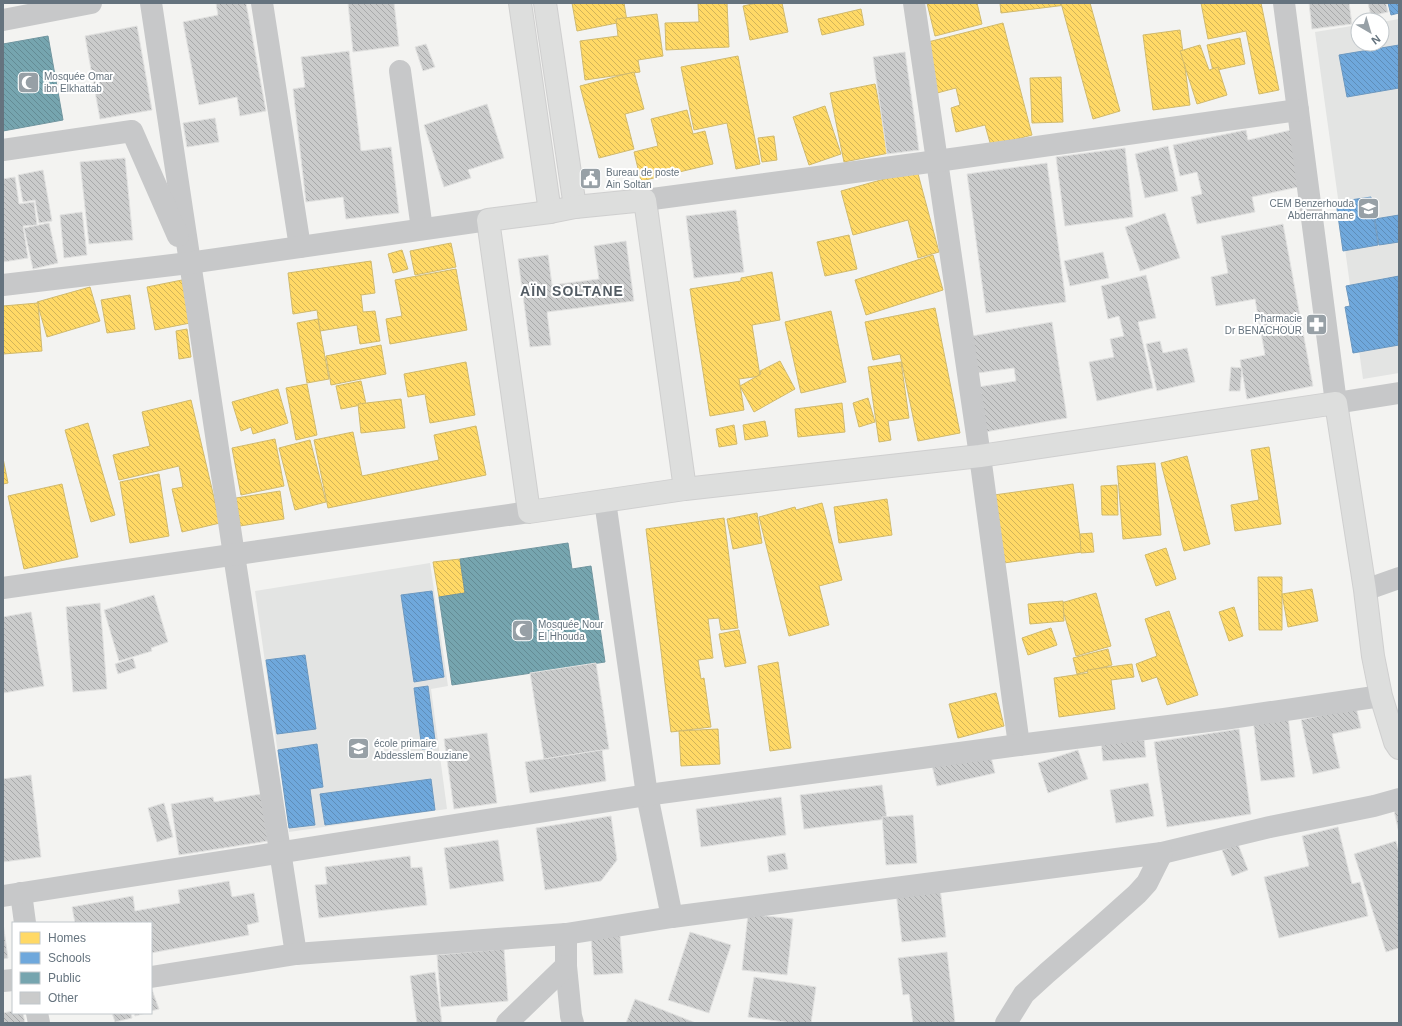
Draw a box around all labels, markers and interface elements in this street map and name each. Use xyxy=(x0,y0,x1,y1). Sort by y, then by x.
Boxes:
north arrow xyxy=(1350,12,1390,52)
text: N xyxy=(1369,33,1383,47)
mosque icon: Mosquée Omar ibn Elkhattab xyxy=(16,69,42,95)
place label: Mosquée Omar ibn Elkhattab xyxy=(44,71,114,94)
public building icon: Bureau de poste Ain Soltan xyxy=(578,165,604,191)
place label: Bureau de poste Ain Soltan xyxy=(606,167,680,190)
school or university icon: CEM Benzerhouda Abderrahmane xyxy=(1356,196,1382,222)
place label: CEM Benzerhouda Abderrahmane xyxy=(1270,198,1354,221)
district label: AÏN SOLTANE xyxy=(520,283,624,299)
pharmacy icon: Pharmacie Dr BENACHOUR xyxy=(1304,311,1330,337)
place label: Pharmacie Dr BENACHOUR xyxy=(1225,313,1302,336)
mosque icon: Mosquée Nour El Hhouda xyxy=(509,617,535,643)
place label: Mosquée Nour El Hhouda xyxy=(538,619,604,642)
school or university icon: école primaire Abdesslem Bouziane xyxy=(345,736,371,762)
place label: école primaire Abdesslem Bouziane xyxy=(374,738,468,761)
legend xyxy=(12,922,152,1014)
text: Homes xyxy=(48,931,86,945)
text: Schools xyxy=(48,951,91,965)
text: Public xyxy=(48,971,81,985)
text: Other xyxy=(48,991,78,1005)

